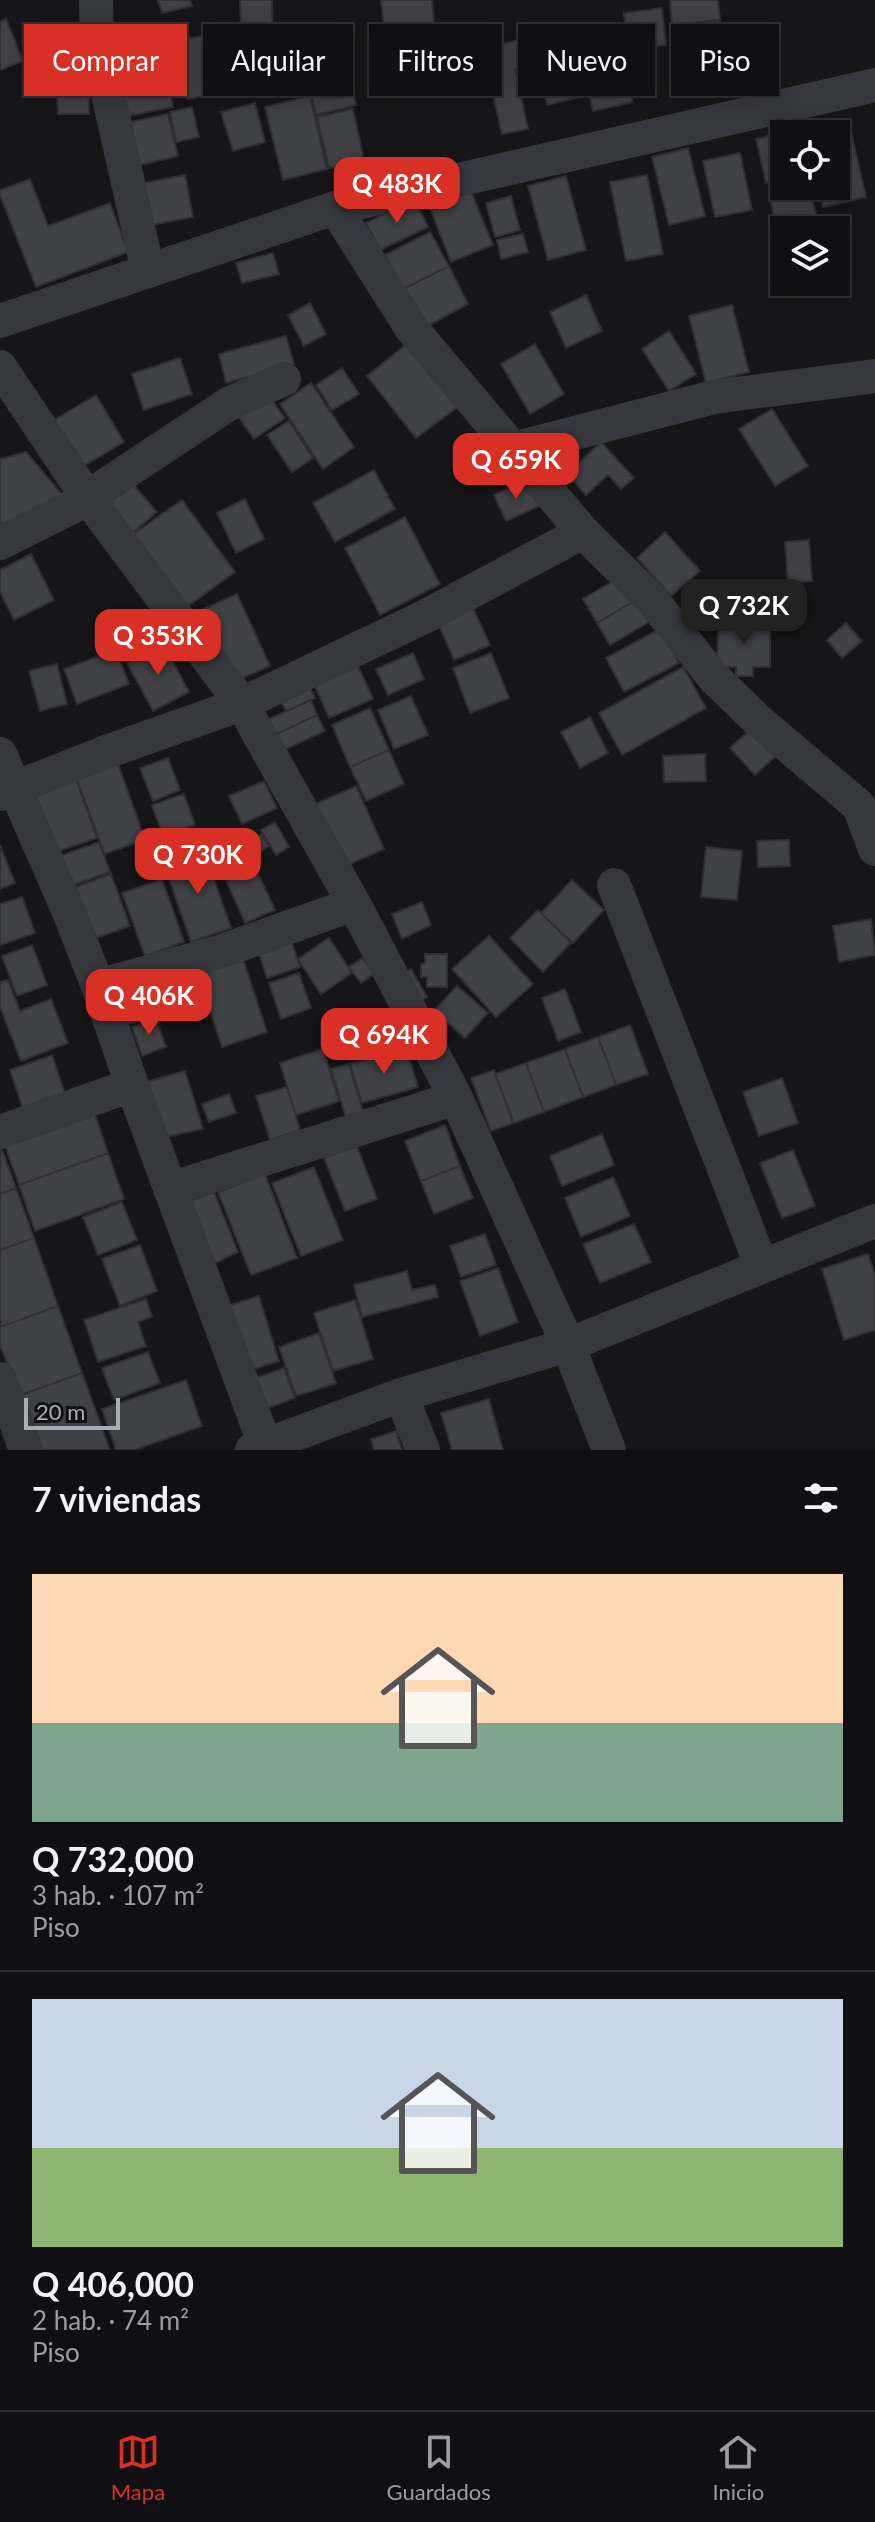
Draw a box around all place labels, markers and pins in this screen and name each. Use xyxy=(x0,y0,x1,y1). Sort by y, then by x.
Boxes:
pin: Q 483K xyxy=(332,157,462,225)
pin: Q 659K xyxy=(451,433,581,501)
pin: Q 732K xyxy=(679,579,809,647)
pin: Q 353K xyxy=(93,609,223,677)
pin: Q 730K xyxy=(133,828,263,896)
pin: Q 406K xyxy=(84,969,214,1037)
pin: Q 694K xyxy=(319,1008,449,1076)

